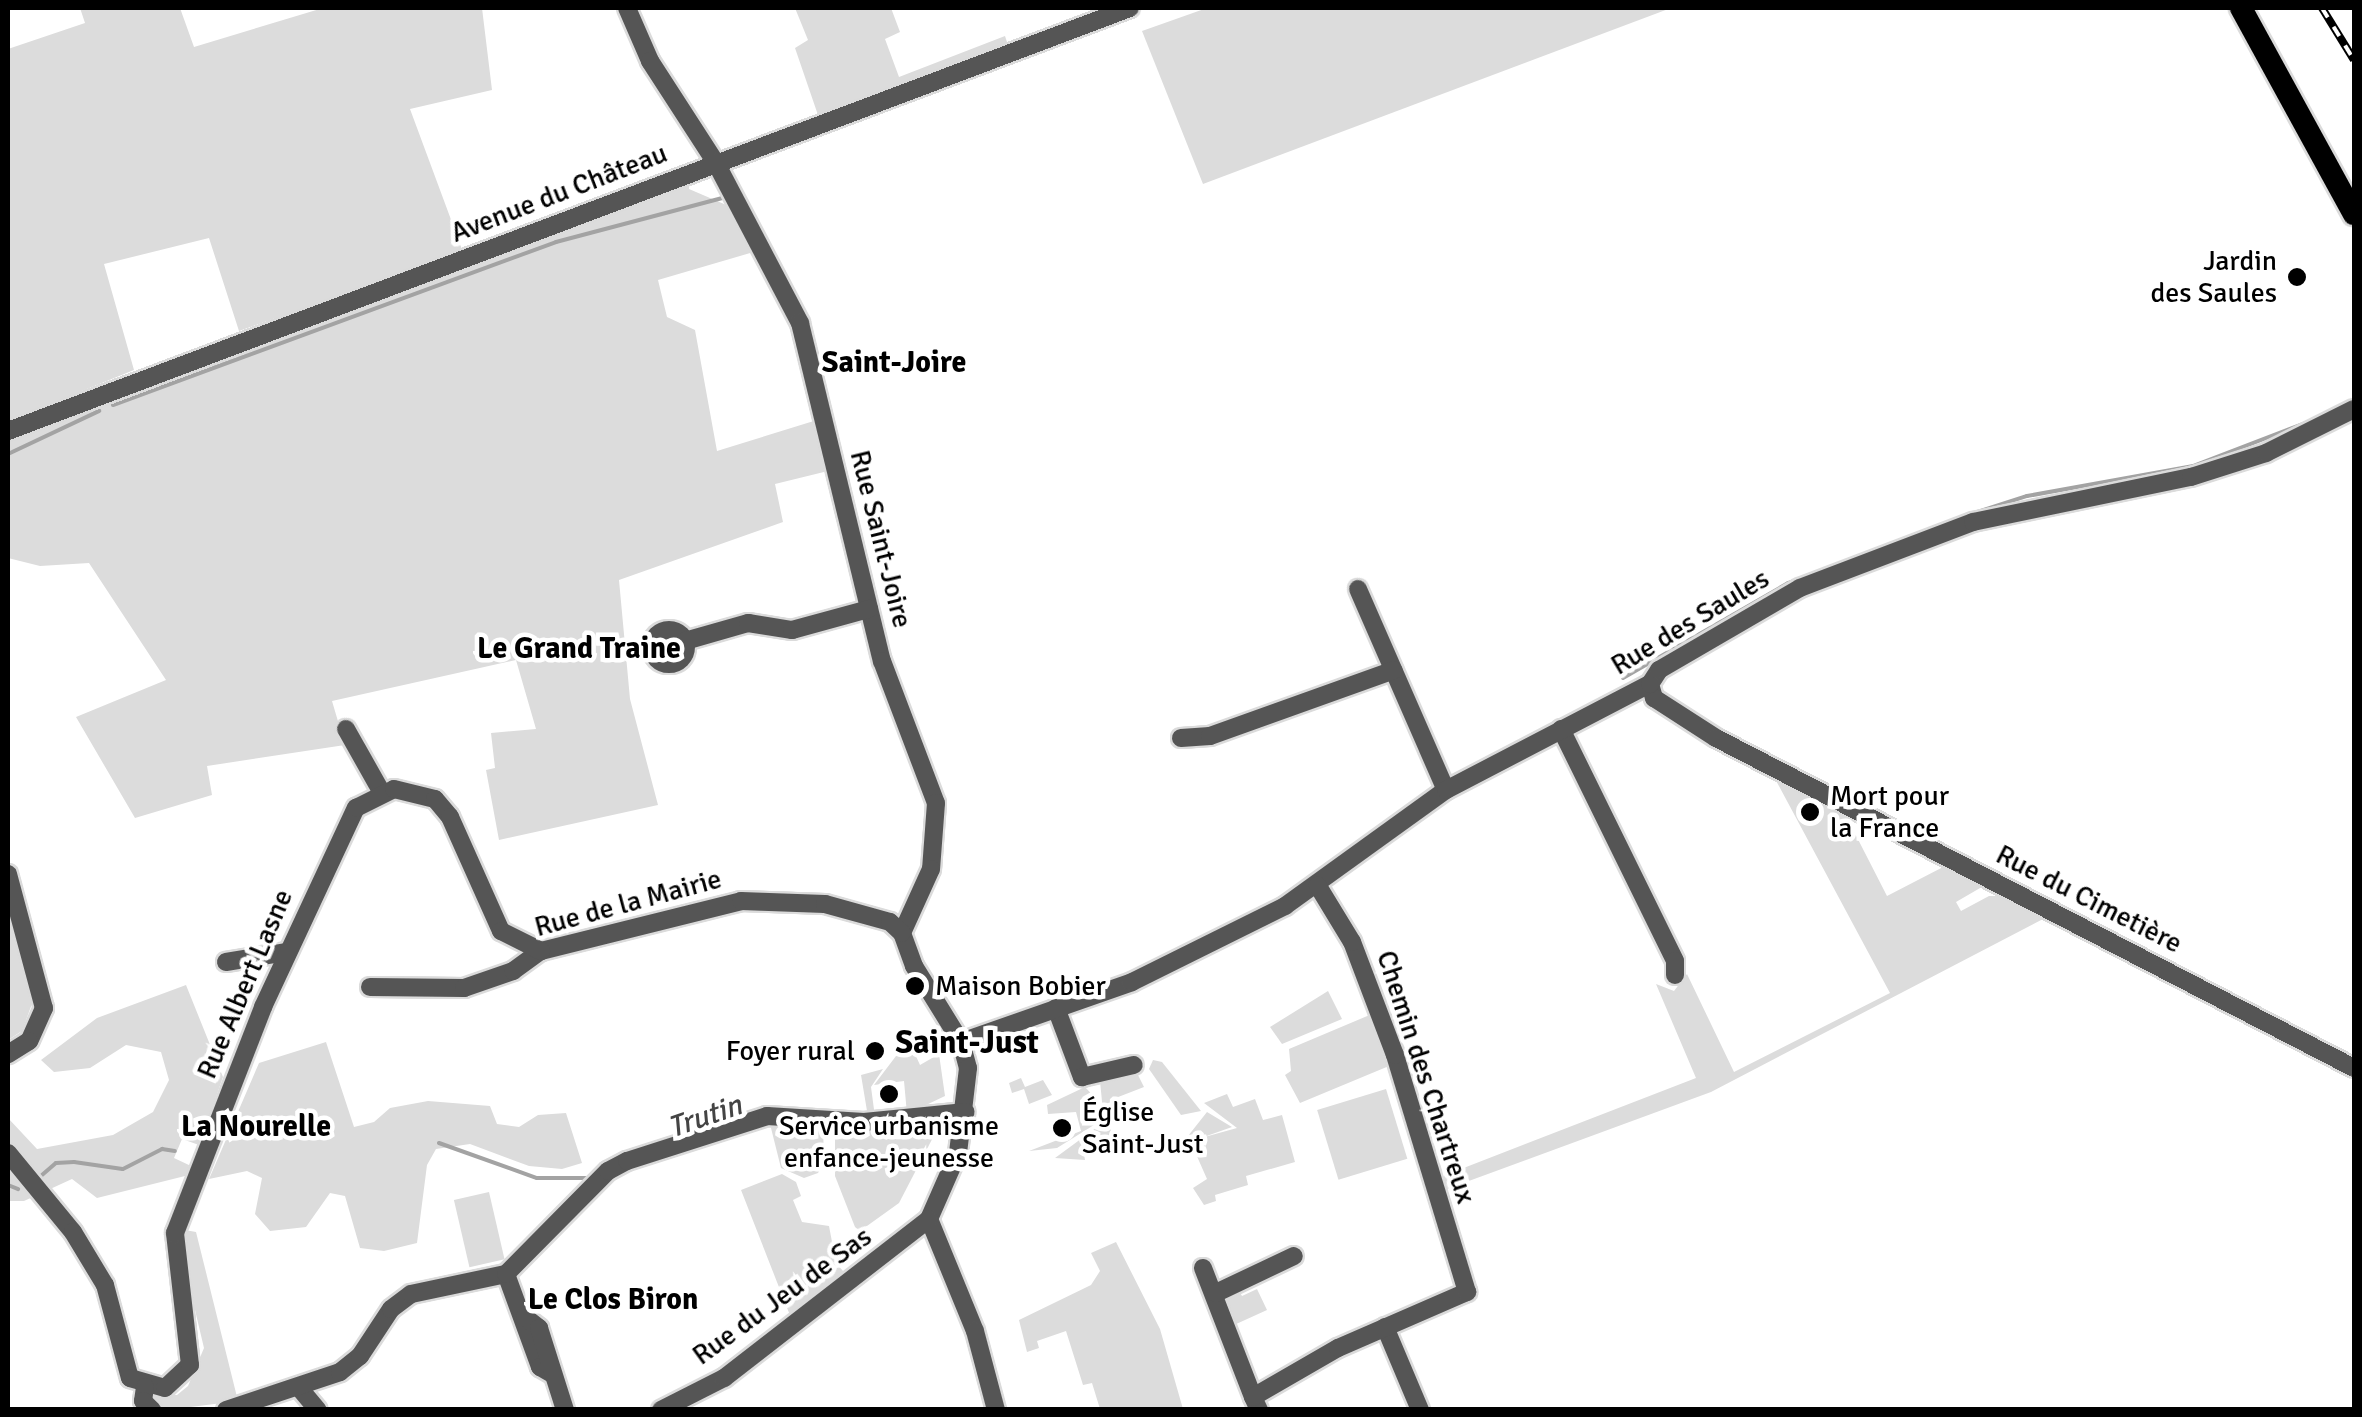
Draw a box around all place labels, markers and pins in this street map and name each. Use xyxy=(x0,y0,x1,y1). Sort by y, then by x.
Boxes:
place label: Jardin des Saules xyxy=(2150,244,2277,310)
marker: Jardin des Saules xyxy=(2286,266,2308,288)
place label: Mort pour la France xyxy=(1830,779,1949,845)
marker: Mort pour la France xyxy=(1799,801,1821,823)
place label: Maison Bobier xyxy=(935,969,1106,1003)
marker: Maison Bobier xyxy=(904,975,926,997)
place label: Foyer rural xyxy=(726,1034,855,1068)
marker: Foyer rural xyxy=(864,1040,886,1062)
marker: Service urbanisme enfance-jeunesse xyxy=(878,1083,900,1105)
place label: Église Saint-Just xyxy=(1082,1095,1204,1161)
place label: Service urbanisme enfance-jeunesse xyxy=(779,1109,999,1175)
marker: Église Saint-Just xyxy=(1051,1117,1073,1139)

